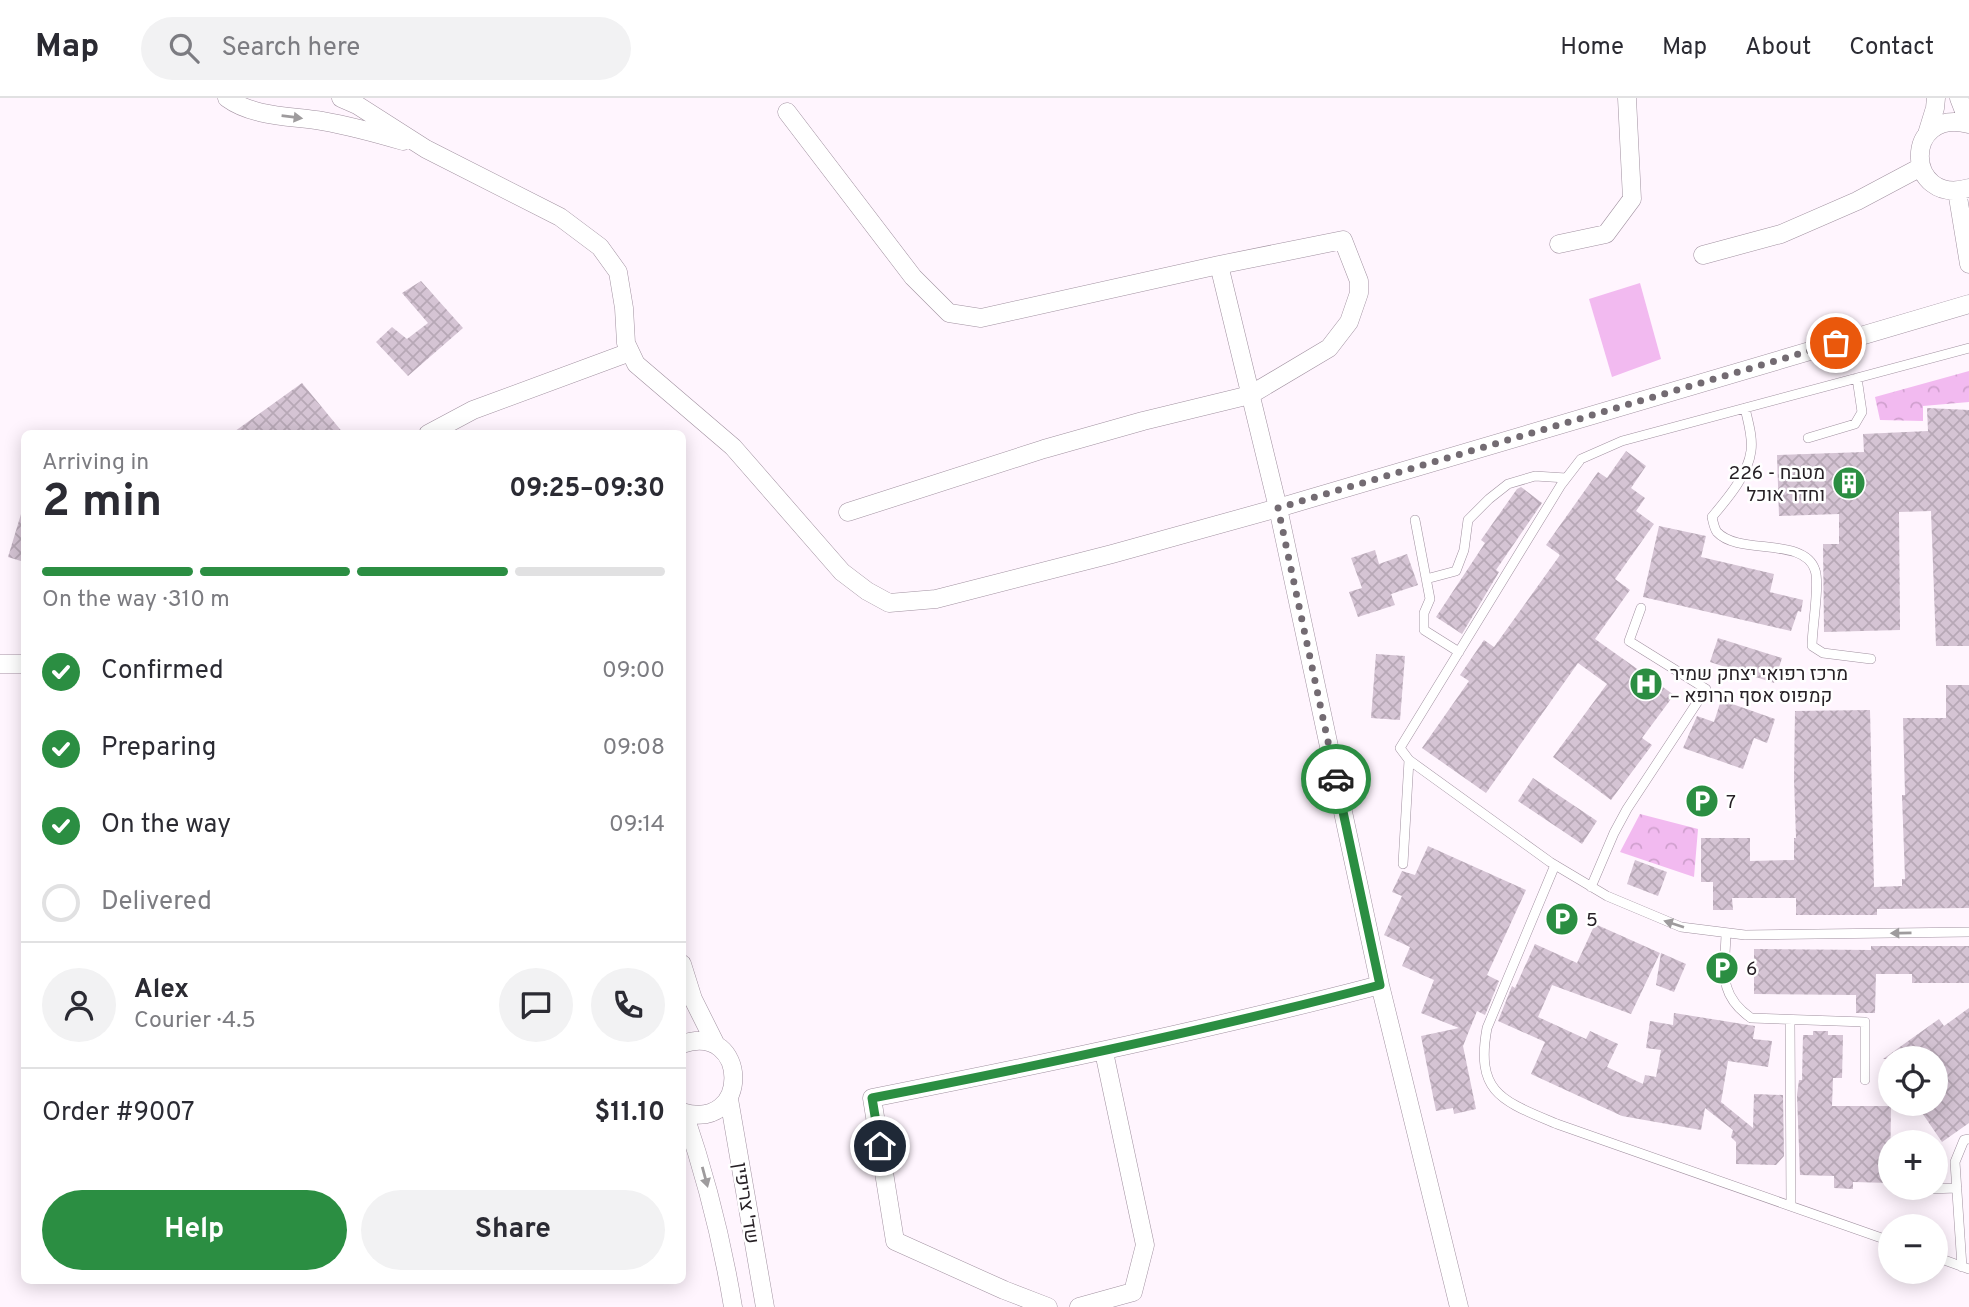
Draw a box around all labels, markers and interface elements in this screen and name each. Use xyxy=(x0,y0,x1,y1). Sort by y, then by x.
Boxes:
search box xyxy=(141,17,631,80)
text: Map xyxy=(35,27,99,69)
icon: search xyxy=(165,29,203,67)
text: Search here xyxy=(221,32,360,65)
text: Home xyxy=(1560,33,1624,63)
text: Map xyxy=(1662,33,1707,63)
text: About xyxy=(1745,33,1811,63)
text: Contact xyxy=(1849,33,1934,63)
one-way arrow xyxy=(281,111,303,122)
pin xyxy=(1806,313,1866,373)
icon: bag xyxy=(1817,324,1855,362)
text: Arriving in xyxy=(42,449,149,478)
place label: 226 - מטבח וחדר אוכל xyxy=(1729,462,1825,508)
building icon: 226 - מטבח וחדר אוכל xyxy=(1830,464,1868,502)
text: 09:25–09:30 xyxy=(509,473,665,506)
text: 2 min xyxy=(42,474,162,533)
text: On the way · 310 m xyxy=(42,586,230,615)
icon: check xyxy=(42,653,80,691)
text: Confirmed xyxy=(101,655,224,688)
text: 09:00 xyxy=(602,657,665,686)
place label: מרכז רפואי יצחק שמיר – קמפוס אסף הרופא xyxy=(1670,663,1848,709)
hospital icon: מרכז רפואי יצחק שמיר – קמפוס אסף הרופא xyxy=(1627,665,1665,703)
icon: check xyxy=(42,730,80,768)
text: Preparing xyxy=(101,732,216,765)
text: 09:08 xyxy=(603,734,665,763)
courier xyxy=(1301,744,1371,814)
icon: car xyxy=(1317,760,1355,798)
parking icon: 7 xyxy=(1683,782,1721,820)
place label: 7 xyxy=(1726,791,1736,815)
icon: check xyxy=(42,807,80,845)
text: On the way xyxy=(101,809,231,842)
text: 09:14 xyxy=(609,811,665,840)
text: Delivered xyxy=(101,886,212,919)
parking icon: 5 xyxy=(1543,900,1581,938)
place label: 5 xyxy=(1586,909,1598,933)
one-way arrow xyxy=(1664,918,1685,928)
one-way arrow xyxy=(1890,927,1912,939)
parking icon: 6 xyxy=(1703,949,1741,987)
place label: 6 xyxy=(1746,958,1757,982)
button: person xyxy=(42,968,116,1042)
button: chat xyxy=(499,968,573,1042)
button: phone xyxy=(591,968,665,1042)
text: Alex xyxy=(134,974,189,1007)
text: Courier · 4.5 xyxy=(134,1007,256,1036)
map controls xyxy=(1878,1046,1948,1284)
button: locate xyxy=(1878,1046,1948,1116)
text: Order #9007 xyxy=(42,1097,195,1130)
text: $11.10 xyxy=(595,1097,665,1130)
pin xyxy=(850,1116,910,1176)
icon: home xyxy=(861,1127,899,1165)
button: + xyxy=(1878,1130,1948,1200)
street label: שד' צריפין xyxy=(727,1161,763,1246)
one-way arrow xyxy=(701,1167,711,1188)
button: Help xyxy=(42,1190,347,1270)
button: Share xyxy=(361,1190,665,1270)
button: − xyxy=(1878,1214,1948,1284)

